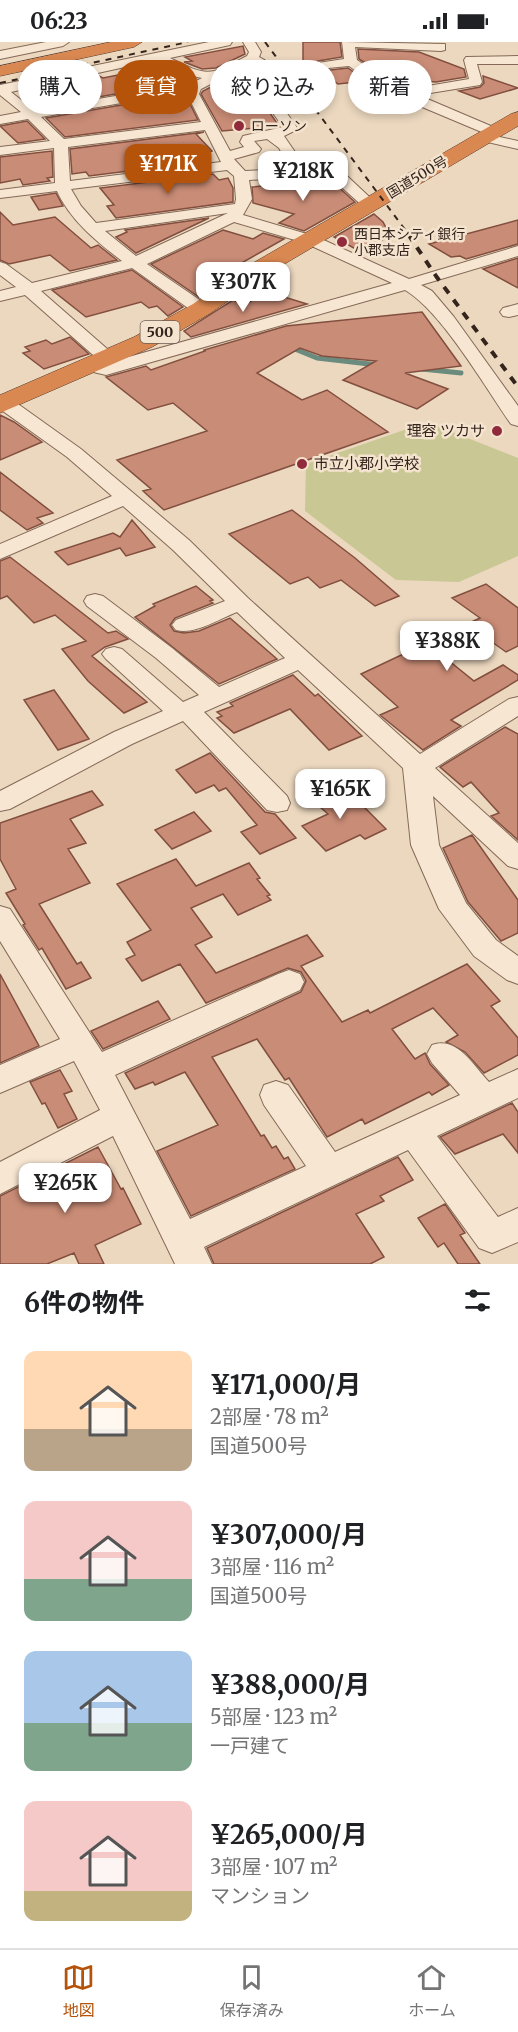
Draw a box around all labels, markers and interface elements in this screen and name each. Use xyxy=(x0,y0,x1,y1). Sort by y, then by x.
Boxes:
text: 06:23 xyxy=(30,7,88,35)
chip: 購入 xyxy=(18,60,102,114)
chip: 賃貸 xyxy=(114,60,198,114)
chip: 絞り込み xyxy=(210,60,336,114)
chip: 新着 xyxy=(348,60,432,114)
place label: ローソン xyxy=(251,117,307,135)
marker: ローソン xyxy=(232,119,246,133)
pin: ¥171K xyxy=(126,144,210,195)
text: ¥171K xyxy=(139,151,197,176)
pin: ¥218K xyxy=(261,151,345,202)
street label: 国道500号 xyxy=(383,152,451,202)
text: ¥218K xyxy=(272,158,334,183)
place label: 西日本シティ銀行 小郡支店 xyxy=(354,225,465,259)
marker: 西日本シティ銀行 小郡支店 xyxy=(335,235,349,249)
pin: ¥307K xyxy=(201,262,285,313)
text: ¥307K xyxy=(210,269,276,294)
road number: 500 xyxy=(140,321,180,343)
place label: 理容 ツカサ xyxy=(406,421,485,440)
marker: 理容 ツカサ xyxy=(490,424,504,438)
place label: 市立小郡小学校 xyxy=(314,454,419,473)
marker: 市立小郡小学校 xyxy=(295,457,309,471)
pin: ¥388K xyxy=(405,621,489,672)
text: ¥388K xyxy=(414,628,480,653)
pin: ¥165K xyxy=(298,769,382,820)
text: ¥165K xyxy=(309,776,371,801)
pin: ¥265K xyxy=(23,1163,107,1214)
text: ¥265K xyxy=(33,1170,97,1195)
icon: filters xyxy=(461,1284,494,1317)
text: 6件の物件 xyxy=(24,1286,144,1319)
text: ¥171,000/月 xyxy=(210,1368,361,1401)
icon: home xyxy=(72,1375,144,1447)
text: 2部屋 · 78 m² xyxy=(210,1404,329,1429)
text: 国道500号 xyxy=(210,1433,307,1458)
text: ¥307,000/月 xyxy=(210,1518,367,1551)
icon: home xyxy=(72,1525,144,1597)
text: 3部屋 · 116 m² xyxy=(210,1554,334,1579)
text: 国道500号 xyxy=(210,1583,307,1608)
text: ¥388,000/月 xyxy=(210,1668,370,1701)
icon: home xyxy=(72,1675,144,1747)
text: 5部屋 · 123 m² xyxy=(210,1704,337,1729)
text: 一戸建て xyxy=(210,1733,290,1758)
text: ¥265,000/月 xyxy=(210,1818,368,1851)
icon: home xyxy=(72,1825,144,1897)
text: 3部屋 · 107 m² xyxy=(210,1854,337,1879)
text: マンション xyxy=(210,1883,310,1908)
tab: 地図 xyxy=(62,1961,95,2021)
tab: 保存済み xyxy=(220,1961,284,2021)
tab: ホーム xyxy=(408,1961,456,2021)

